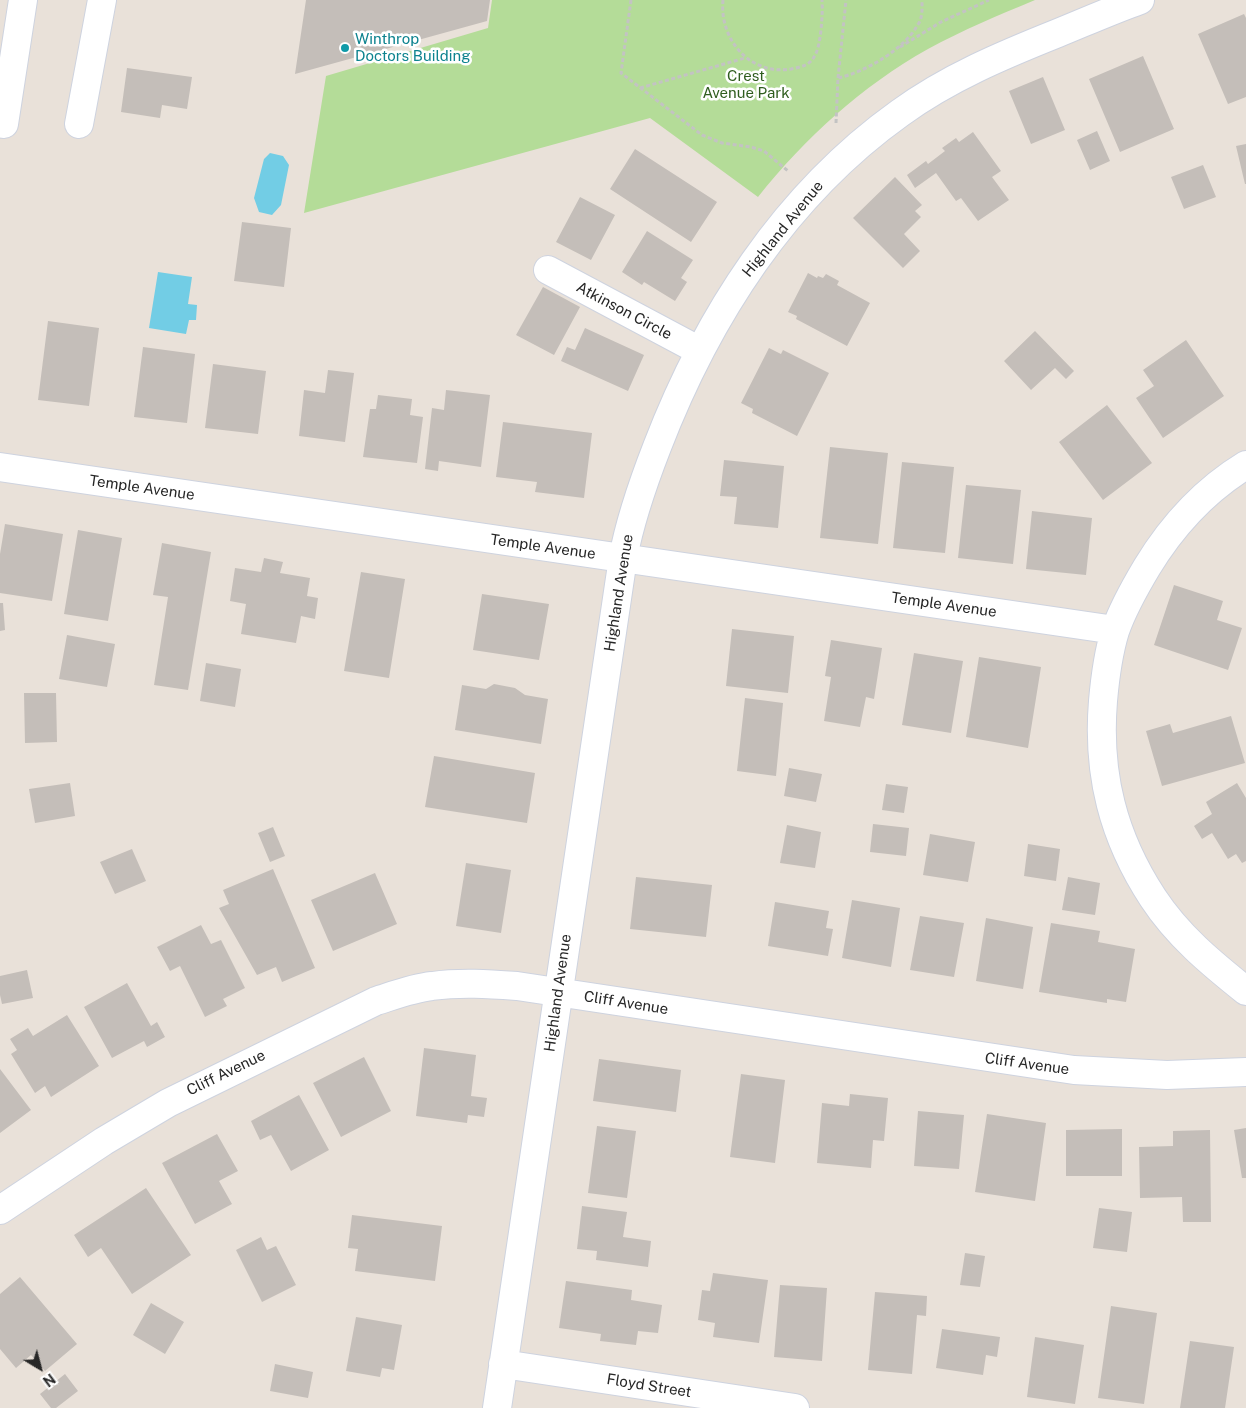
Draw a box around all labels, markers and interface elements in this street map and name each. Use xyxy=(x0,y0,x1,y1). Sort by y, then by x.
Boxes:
place label: Winthrop Doctors Building xyxy=(355,30,471,65)
marker: Winthrop Doctors Building xyxy=(339,42,351,54)
park label: Crest Avenue Park xyxy=(702,67,790,102)
street label: Highland Avenue xyxy=(739,177,827,281)
street label: Atkinson Circle xyxy=(573,278,675,344)
street label: Temple Avenue xyxy=(88,472,196,504)
street label: Temple Avenue xyxy=(489,531,597,563)
street label: Highland Avenue xyxy=(601,533,637,653)
street label: Temple Avenue xyxy=(890,589,998,621)
street label: Highland Avenue xyxy=(541,933,575,1053)
street label: Cliff Avenue xyxy=(583,987,669,1019)
street label: Cliff Avenue xyxy=(184,1046,268,1100)
street label: Cliff Avenue xyxy=(984,1049,1070,1079)
north arrow xyxy=(15,1343,65,1393)
text: N xyxy=(40,1370,58,1390)
street label: Floyd Street xyxy=(605,1370,693,1402)

